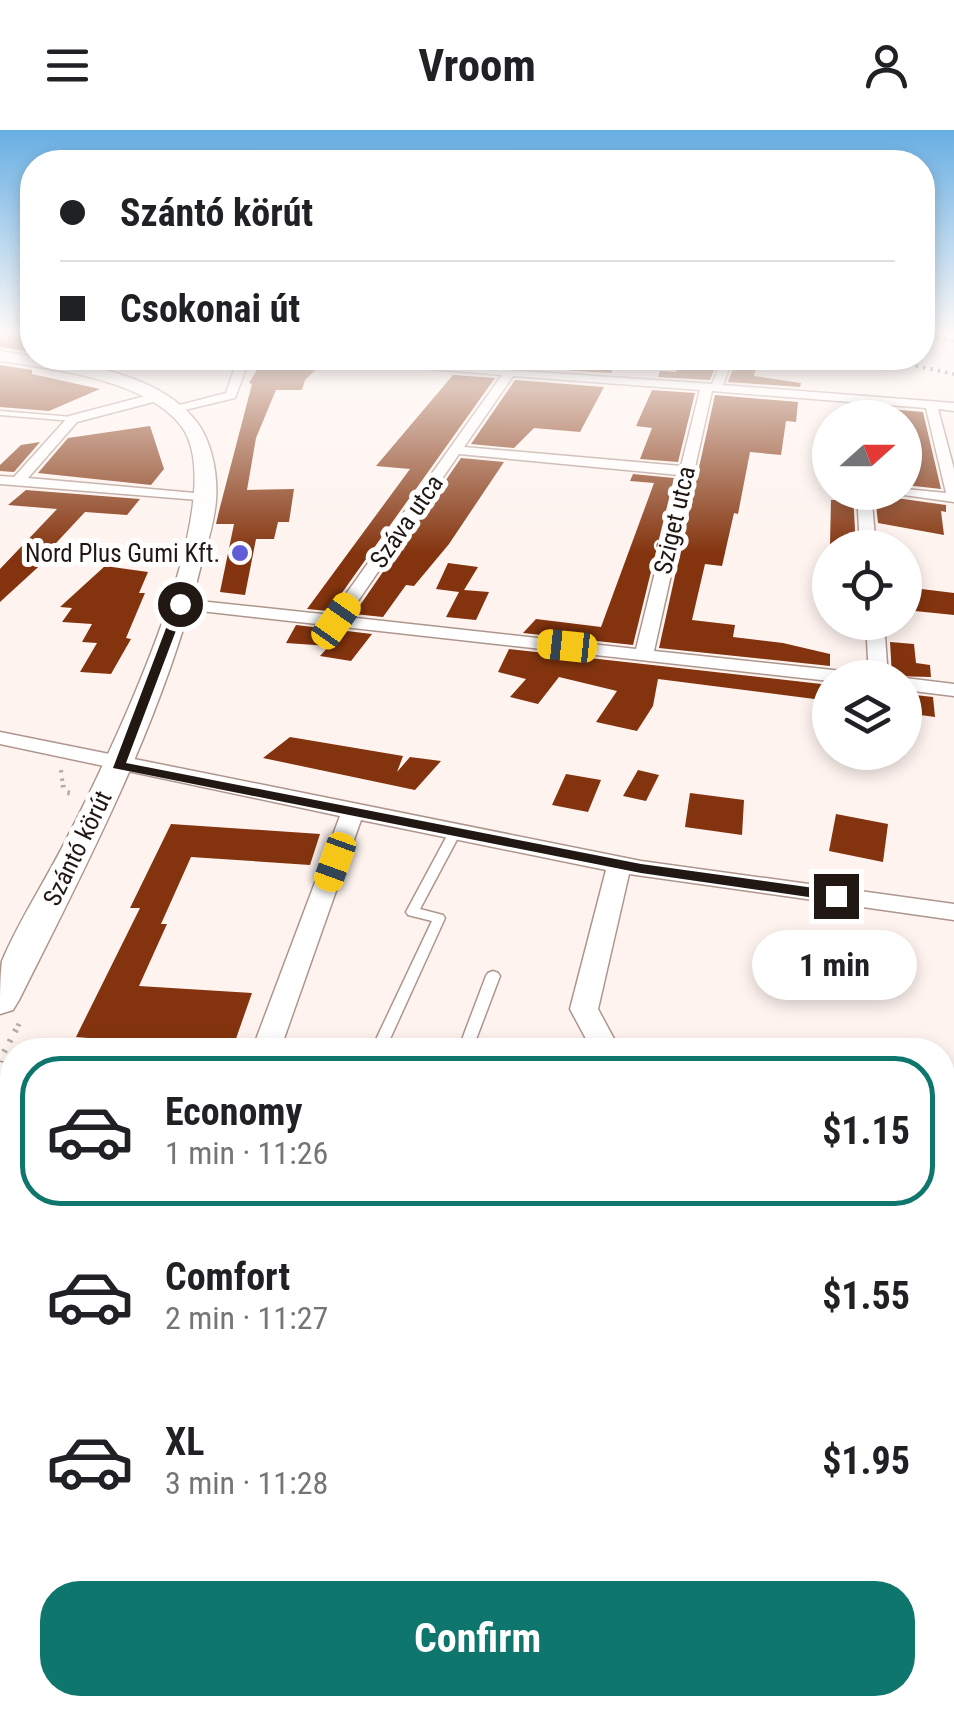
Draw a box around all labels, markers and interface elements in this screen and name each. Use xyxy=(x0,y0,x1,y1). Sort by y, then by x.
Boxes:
icon: menu xyxy=(40,38,95,93)
icon: person xyxy=(859,38,914,93)
text: Vroom xyxy=(418,39,536,92)
text: Szántó körút xyxy=(120,191,313,235)
text: Csokonai út xyxy=(120,287,300,331)
north arrow xyxy=(812,400,922,510)
map controls xyxy=(812,400,922,770)
street label: Sziget utca xyxy=(648,463,701,577)
street label: Száva utca xyxy=(364,469,449,573)
button: locate xyxy=(812,530,922,640)
place label: Nord Plus Gumi Kft. xyxy=(25,539,220,568)
marker: Nord Plus Gumi Kft. xyxy=(229,542,251,564)
route start xyxy=(158,582,203,627)
car xyxy=(307,588,365,654)
car xyxy=(536,628,598,664)
button: layers xyxy=(812,660,922,770)
street label: Szántó körút xyxy=(37,786,118,910)
car xyxy=(311,829,359,895)
route end xyxy=(814,874,859,919)
callout: 1 min xyxy=(754,931,918,1001)
text: 1 min xyxy=(799,946,870,984)
icon: car xyxy=(45,1086,135,1176)
text: Economy xyxy=(165,1090,302,1134)
text: $1.15 xyxy=(822,1109,910,1153)
text: 1 min · 11:26 xyxy=(165,1134,328,1172)
icon: car xyxy=(45,1251,135,1341)
text: Comfort xyxy=(165,1255,290,1299)
text: $1.55 xyxy=(822,1274,910,1318)
text: 2 min · 11:27 xyxy=(165,1299,328,1337)
icon: car xyxy=(45,1416,135,1506)
text: XL xyxy=(165,1420,204,1464)
text: $1.95 xyxy=(822,1439,910,1483)
text: 3 min · 11:28 xyxy=(165,1464,328,1502)
button: Confirm xyxy=(40,1581,915,1696)

